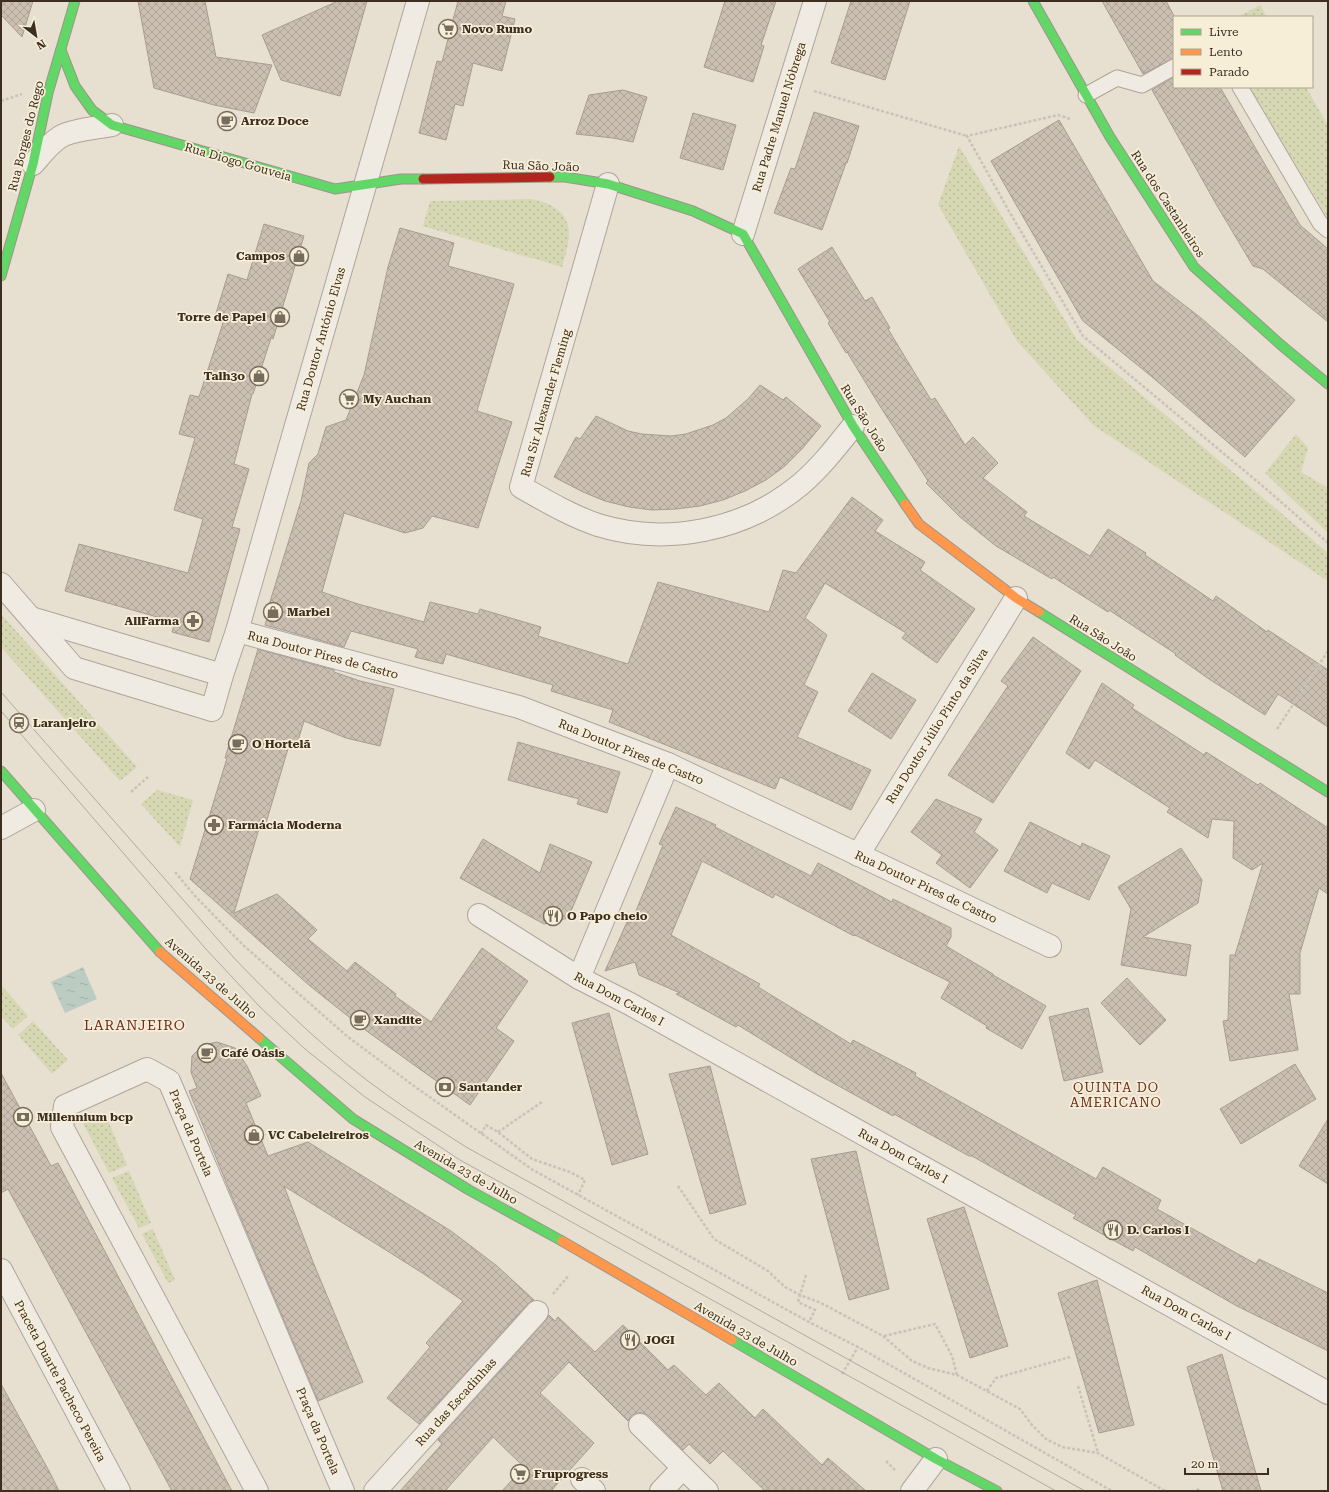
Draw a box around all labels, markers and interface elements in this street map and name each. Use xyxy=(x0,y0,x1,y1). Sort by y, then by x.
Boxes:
north arrow xyxy=(16,16,56,56)
legend xyxy=(1173,16,1313,88)
supermarket icon: Novo Rumo xyxy=(437,18,459,40)
place label: Novo Rumo xyxy=(462,22,532,36)
text: Livre xyxy=(1209,25,1239,39)
text: N xyxy=(33,36,48,52)
street label: Rua Padre Manuel Nóbrega xyxy=(749,40,809,194)
text: Lento xyxy=(1209,45,1243,59)
text: Parado xyxy=(1209,65,1249,79)
street label: Rua Borges do Rego xyxy=(5,79,47,193)
cafe icon: Arroz Doce xyxy=(216,110,238,132)
place label: Arroz Doce xyxy=(241,114,309,128)
street label: Rua Diogo Gouveia xyxy=(183,140,294,184)
street label: Rua dos Castanheiros xyxy=(1128,148,1208,260)
street label: Rua São João xyxy=(502,158,580,174)
shop icon: Campos xyxy=(288,245,310,267)
place label: Campos xyxy=(236,249,285,263)
street label: Rua Doutor António Elvas xyxy=(294,265,348,413)
shop icon: Torre de Papel xyxy=(269,306,291,328)
place label: Torre de Papel xyxy=(177,310,266,324)
street label: Rua Sir Alexander Fleming xyxy=(518,327,574,479)
shop icon: Talh3o xyxy=(248,365,270,387)
place label: Talh3o xyxy=(203,369,245,383)
street label: Rua São João xyxy=(838,382,890,454)
supermarket icon: My Auchan xyxy=(338,388,360,410)
place label: My Auchan xyxy=(363,392,431,406)
shop icon: Marbel xyxy=(262,601,284,623)
place label: Marbel xyxy=(287,605,330,619)
pharmacy icon: AllFarma xyxy=(182,610,204,632)
street label: Rua São João xyxy=(1067,612,1139,664)
place label: AllFarma xyxy=(124,614,179,628)
street label: Rua Doutor Pires de Castro xyxy=(246,628,400,682)
street label: Rua Doutor Júlio Pinto da Silva xyxy=(883,645,991,806)
station icon: Laranjeiro xyxy=(8,712,30,734)
place label: Laranjeiro xyxy=(33,716,96,730)
street label: Rua Doutor Pires de Castro xyxy=(556,716,706,788)
cafe icon: O Hortelã xyxy=(227,733,249,755)
place label: O Hortelã xyxy=(252,737,311,751)
pharmacy icon: Farmácia Moderna xyxy=(203,814,225,836)
place label: Farmácia Moderna xyxy=(228,818,342,832)
street label: Rua Doutor Pires de Castro xyxy=(853,848,999,926)
restaurant icon: O Papo cheio xyxy=(542,905,564,927)
place label: O Papo cheio xyxy=(567,909,648,923)
street label: Avenida 23 de Julho xyxy=(162,934,260,1022)
street label: Rua Dom Carlos I xyxy=(571,969,667,1029)
cafe icon: Xandite xyxy=(349,1009,371,1031)
place label: Xandite xyxy=(374,1013,422,1027)
district label: LARANJEIRO xyxy=(84,1017,186,1033)
cafe icon: Café Oásis xyxy=(196,1042,218,1064)
place label: Café Oásis xyxy=(221,1046,285,1060)
bank icon: Santander xyxy=(434,1076,456,1098)
place label: Santander xyxy=(459,1080,523,1094)
district label: QUINTA DO AMERICANO xyxy=(1070,1080,1162,1110)
street label: Praça da Portela xyxy=(166,1087,216,1179)
bank icon: Millennium bcp xyxy=(12,1106,34,1128)
place label: Millennium bcp xyxy=(37,1110,133,1124)
shop icon: VC Cabeleireiros xyxy=(243,1124,265,1146)
street label: Rua Dom Carlos I xyxy=(856,1126,950,1186)
place label: VC Cabeleireiros xyxy=(268,1128,369,1142)
street label: Avenida 23 de Julho xyxy=(412,1137,520,1207)
restaurant icon: D. Carlos I xyxy=(1102,1219,1124,1241)
place label: D. Carlos I xyxy=(1127,1223,1189,1237)
street label: Rua Dom Carlos I xyxy=(1139,1283,1233,1343)
street label: Praceta Duarte Pacheco Pereira xyxy=(11,1298,109,1465)
street label: Avenida 23 de Julho xyxy=(692,1299,800,1369)
restaurant icon: JOGI xyxy=(619,1329,641,1351)
place label: JOGI xyxy=(644,1333,675,1347)
street label: Rua das Escadinhas xyxy=(413,1355,499,1449)
street label: Praça da Portela xyxy=(293,1385,343,1477)
scale bar xyxy=(1185,1450,1268,1476)
text: 20 m xyxy=(1191,1457,1218,1471)
supermarket icon: Fruprogress xyxy=(509,1463,531,1485)
place label: Fruprogress xyxy=(534,1467,608,1481)

